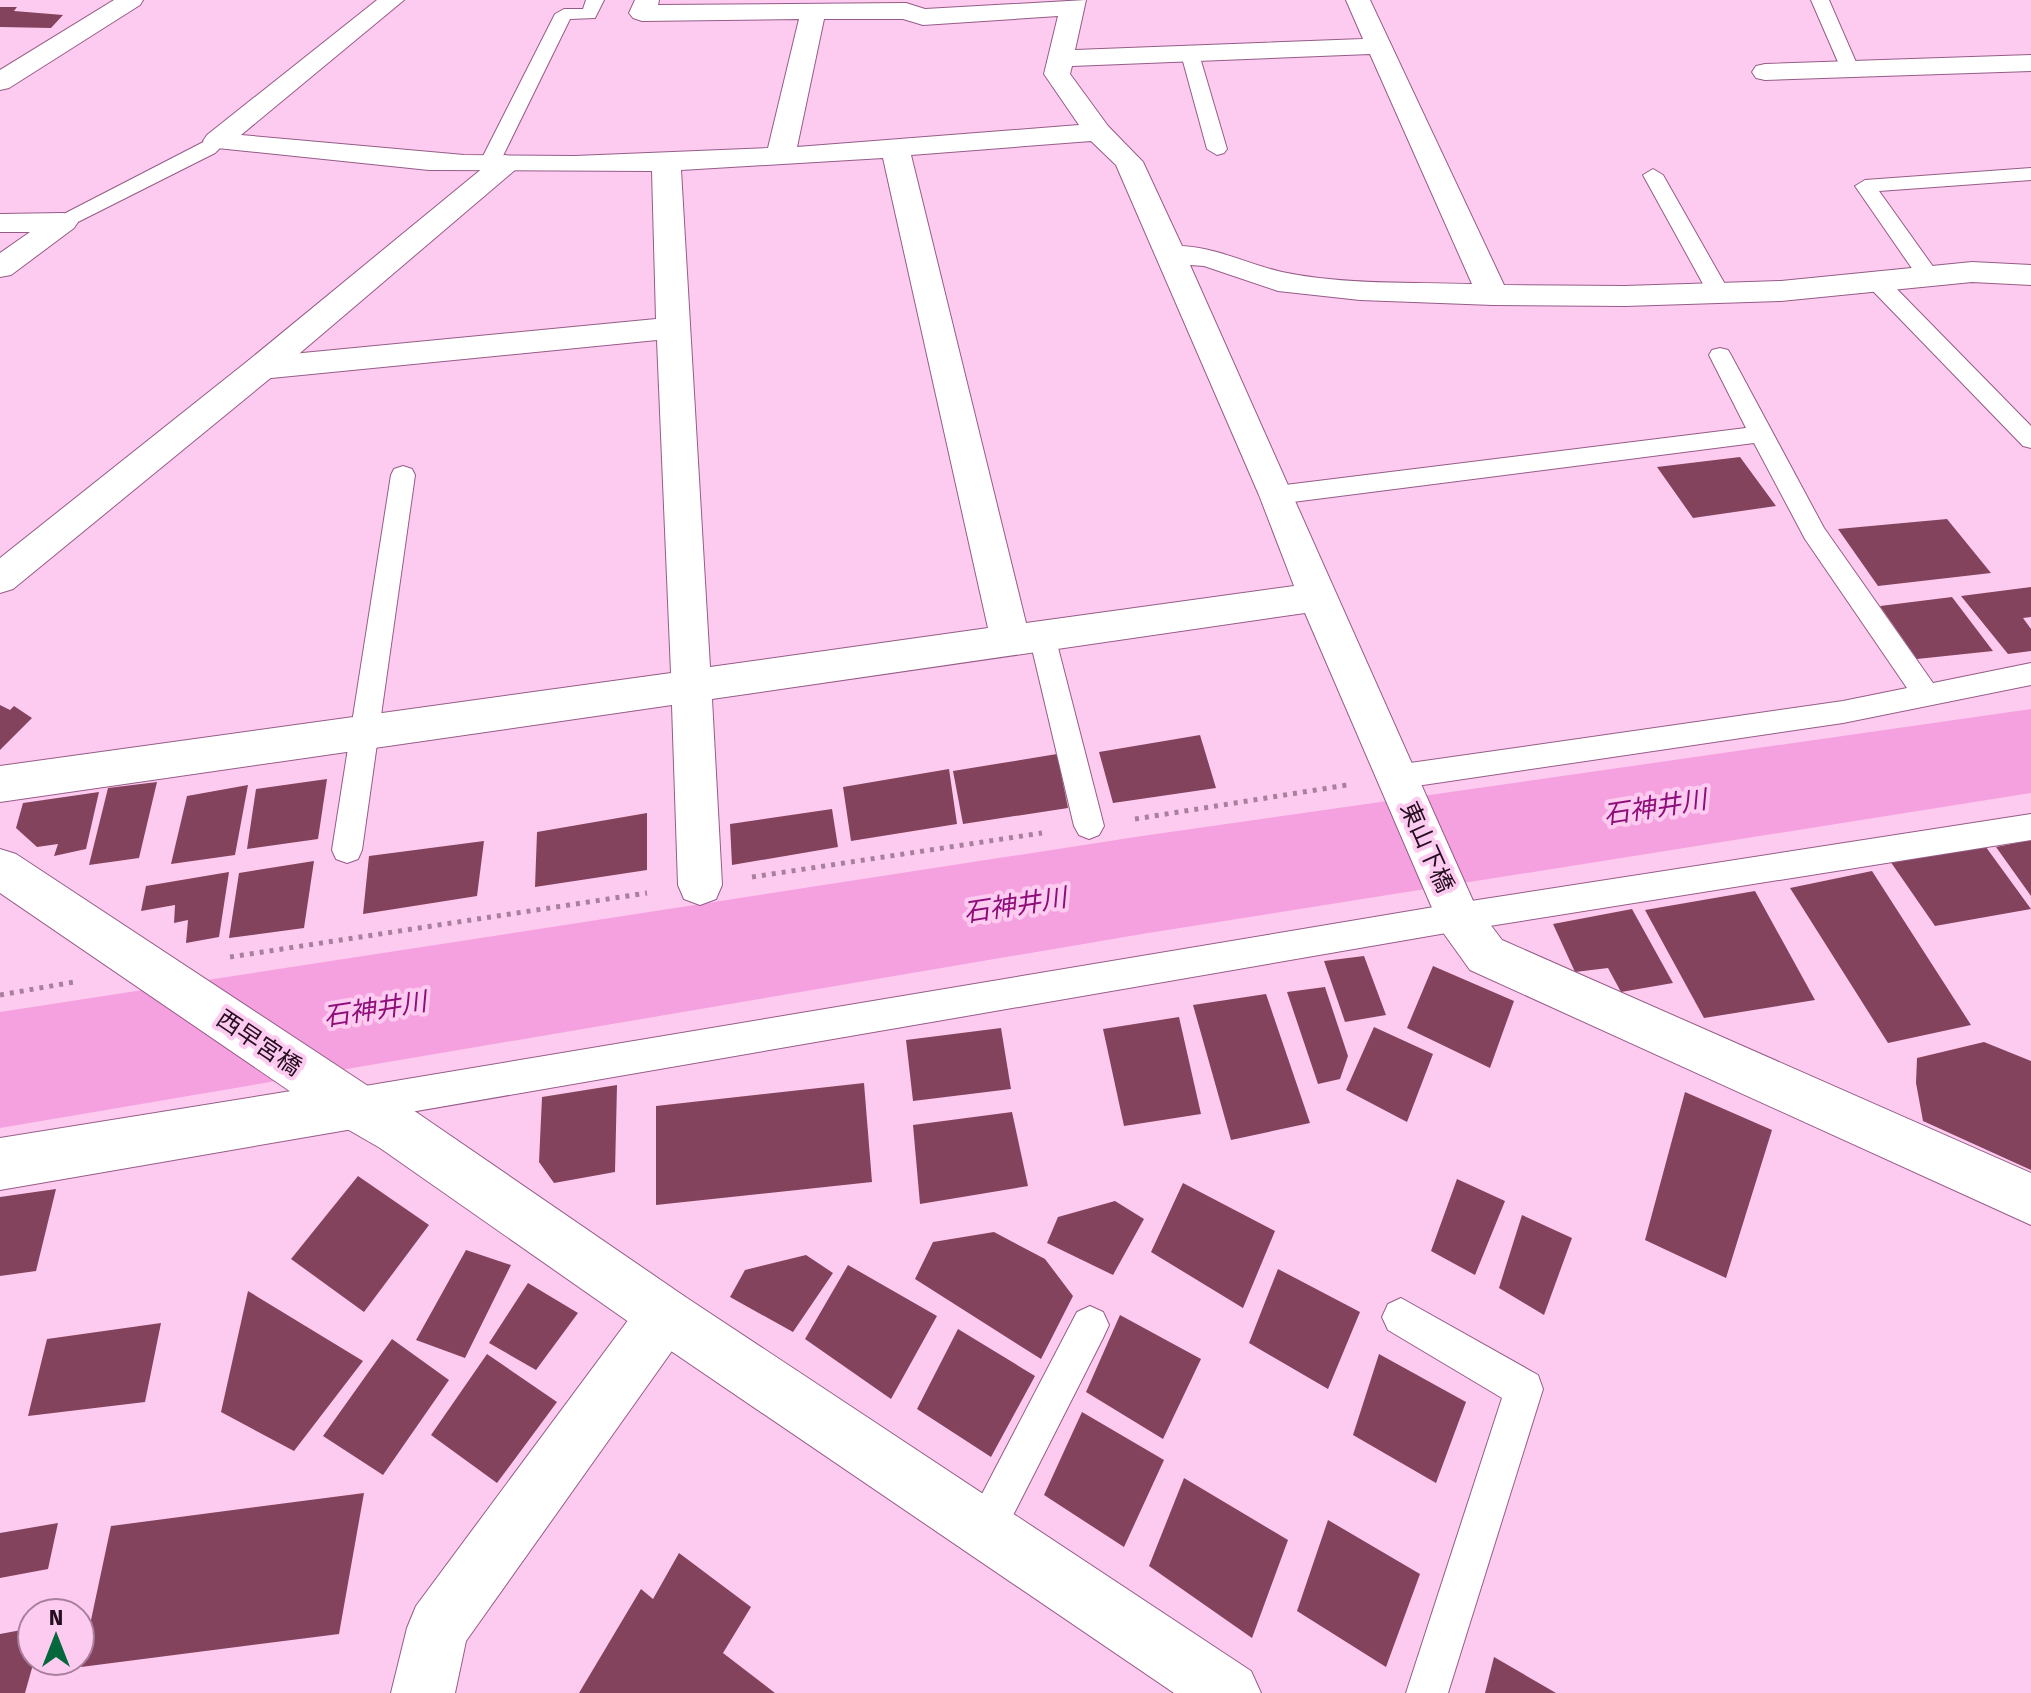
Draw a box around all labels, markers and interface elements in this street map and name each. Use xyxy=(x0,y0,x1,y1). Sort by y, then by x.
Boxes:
water label: 石神井川 xyxy=(1601,784,1712,831)
street label: 東山下橋 xyxy=(1395,797,1459,897)
water label: 石神井川 xyxy=(961,882,1072,929)
water label: 石神井川 xyxy=(321,986,432,1033)
street label: 西早宮橋 xyxy=(211,1005,307,1081)
north arrow xyxy=(16,1597,96,1677)
text: N xyxy=(49,1604,63,1631)

